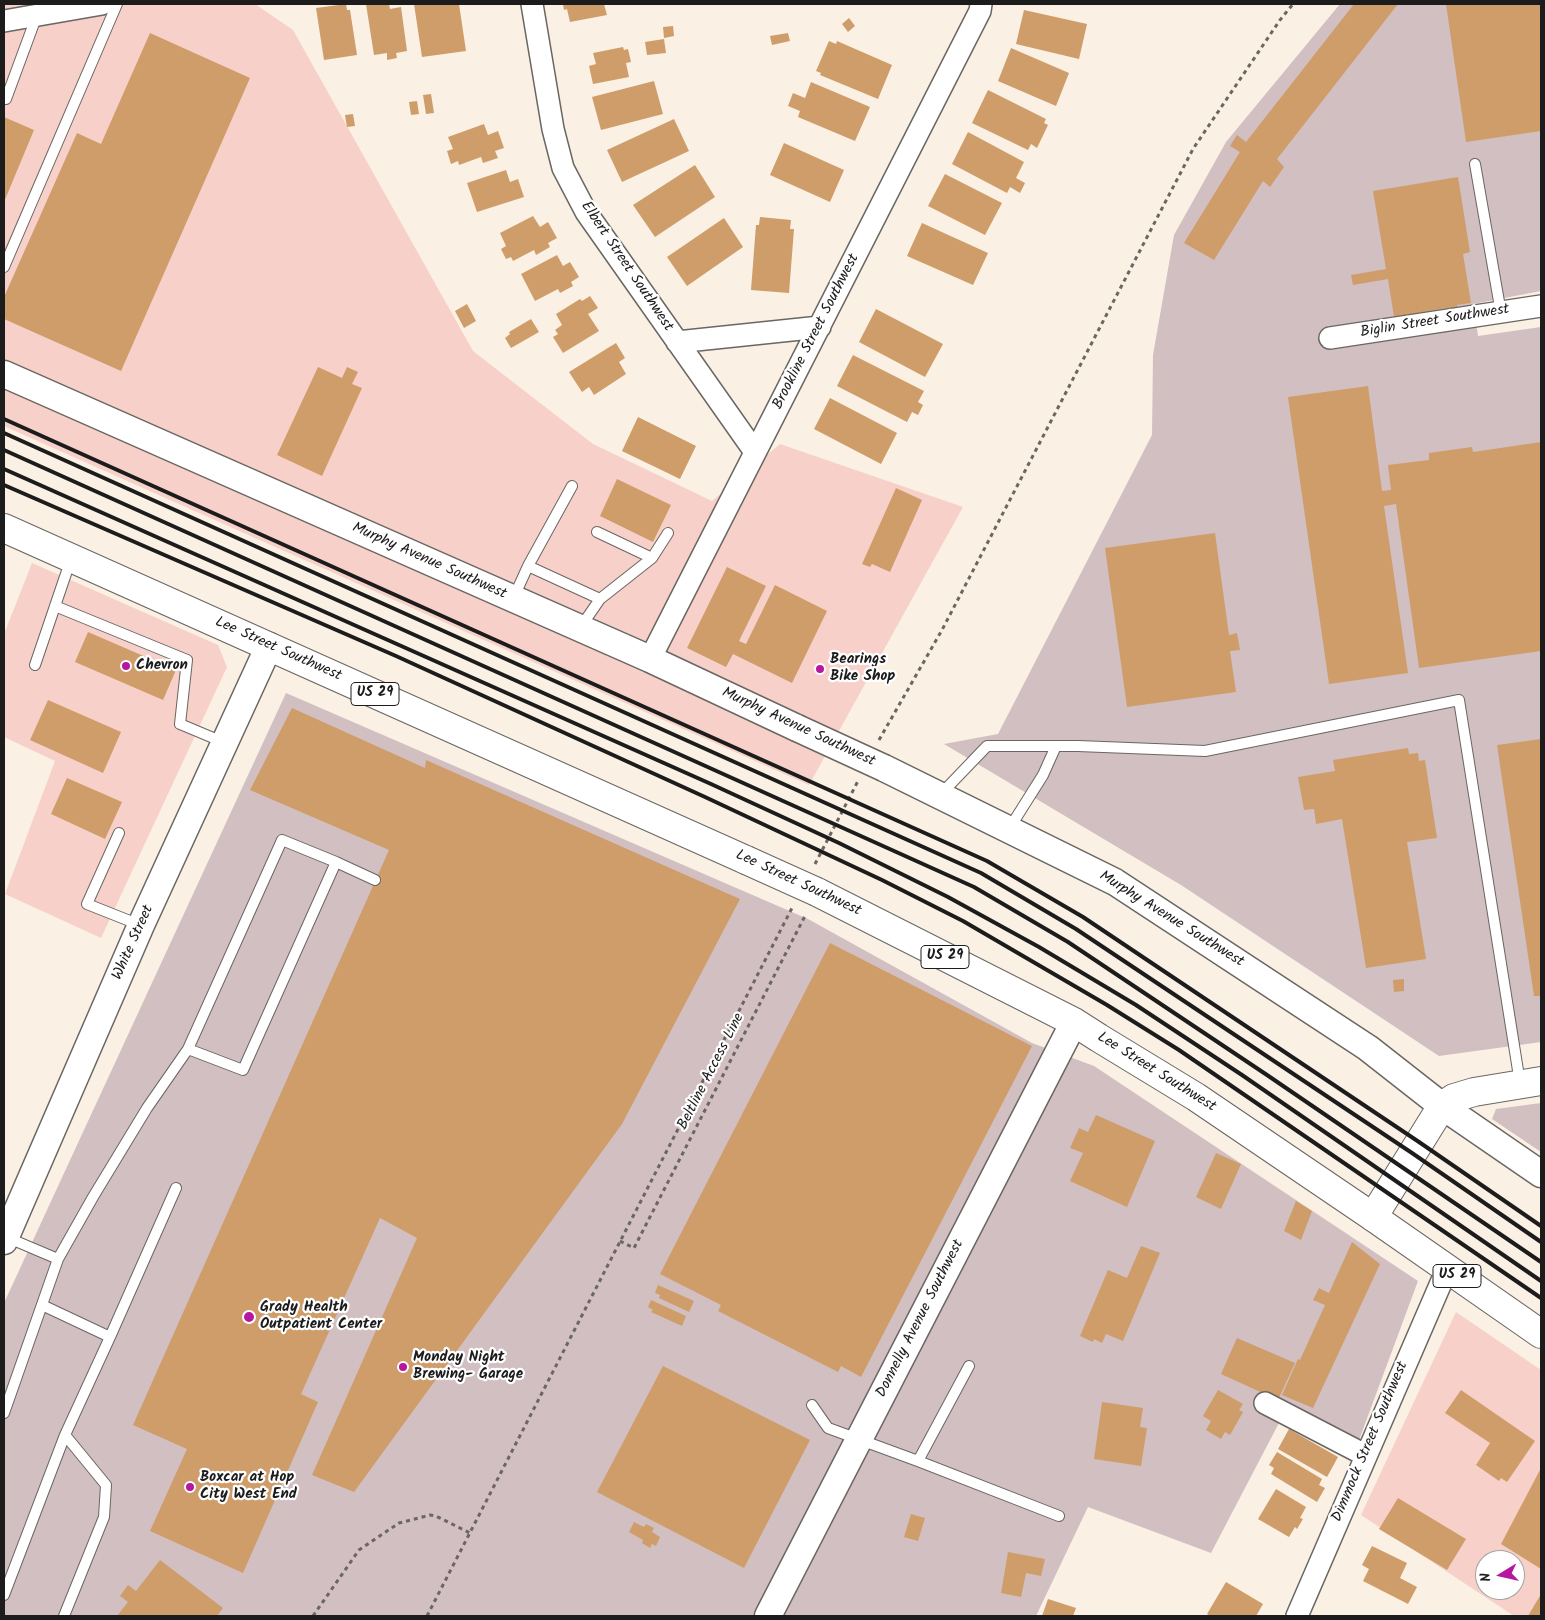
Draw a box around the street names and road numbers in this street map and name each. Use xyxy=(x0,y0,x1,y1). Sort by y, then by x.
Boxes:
street label: Elbert Street Southwest xyxy=(576,199,676,335)
street label: Brookline Street Southwest xyxy=(770,251,864,413)
street label: Biglin Street Southwest xyxy=(1359,301,1511,343)
street label: Murphy Avenue Southwest xyxy=(349,520,509,604)
street label: Lee Street Southwest xyxy=(212,614,344,686)
road number: US 29 xyxy=(351,682,399,706)
street label: Murphy Avenue Southwest xyxy=(718,684,878,772)
street label: Lee Street Southwest xyxy=(732,847,864,921)
street label: Murphy Avenue Southwest xyxy=(1095,868,1247,972)
street label: White Street xyxy=(110,903,158,983)
road number: US 29 xyxy=(921,946,969,969)
street label: Beltline Access Line xyxy=(675,1011,749,1133)
street label: Lee Street Southwest xyxy=(1093,1029,1219,1117)
street label: Donnelly Avenue Southwest xyxy=(873,1237,969,1401)
road number: US 29 xyxy=(1433,1264,1481,1288)
street label: Dimmock Street Southwest xyxy=(1329,1359,1413,1525)

